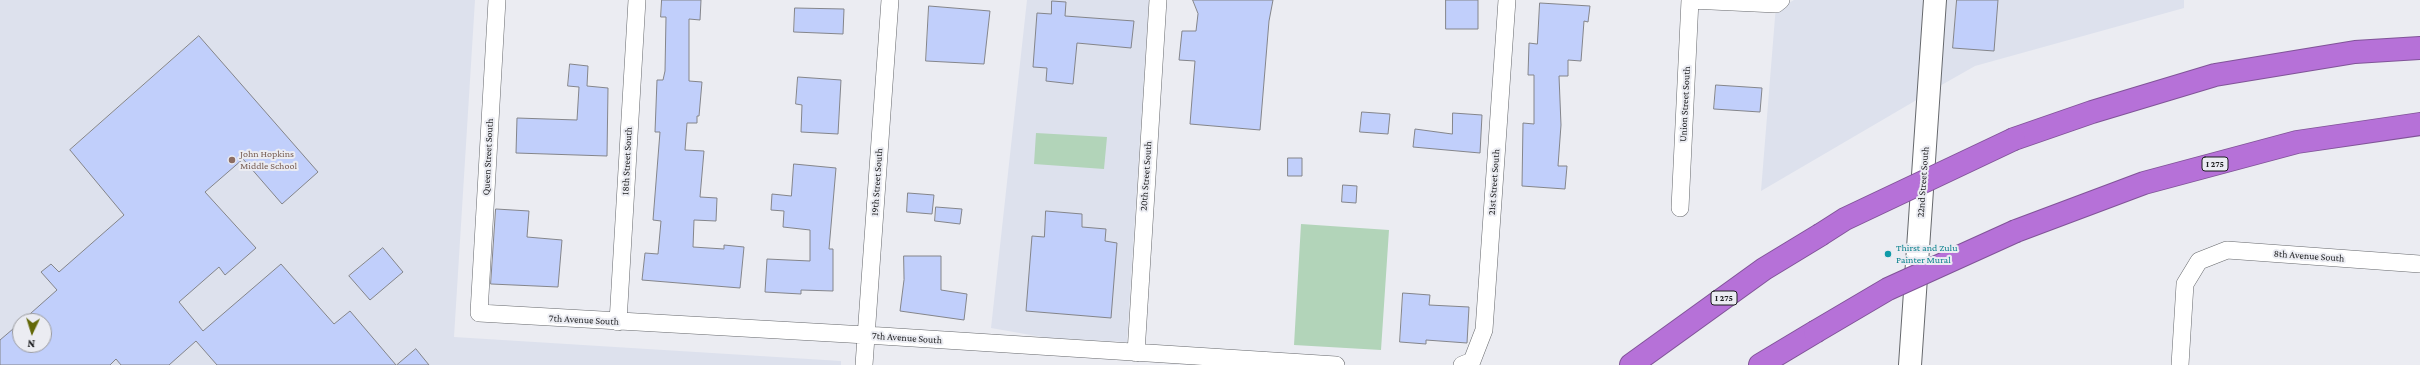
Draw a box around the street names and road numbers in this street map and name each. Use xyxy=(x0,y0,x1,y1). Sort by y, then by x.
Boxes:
street label: Union Street South xyxy=(1677,66,1693,142)
street label: Queen Street South xyxy=(480,118,496,196)
street label: 18th Street South xyxy=(619,127,635,195)
street label: 20th Street South xyxy=(1138,141,1154,211)
street label: 22nd Street South xyxy=(1915,146,1931,218)
street label: 19th Street South xyxy=(869,148,885,216)
street label: 21st Street South xyxy=(1486,149,1502,215)
road number: I 275 xyxy=(2202,157,2228,171)
street label: 8th Avenue South xyxy=(2273,248,2345,264)
road number: I 275 xyxy=(1711,291,1737,305)
street label: 7th Avenue South xyxy=(549,312,619,328)
street label: 7th Avenue South xyxy=(872,330,942,346)

